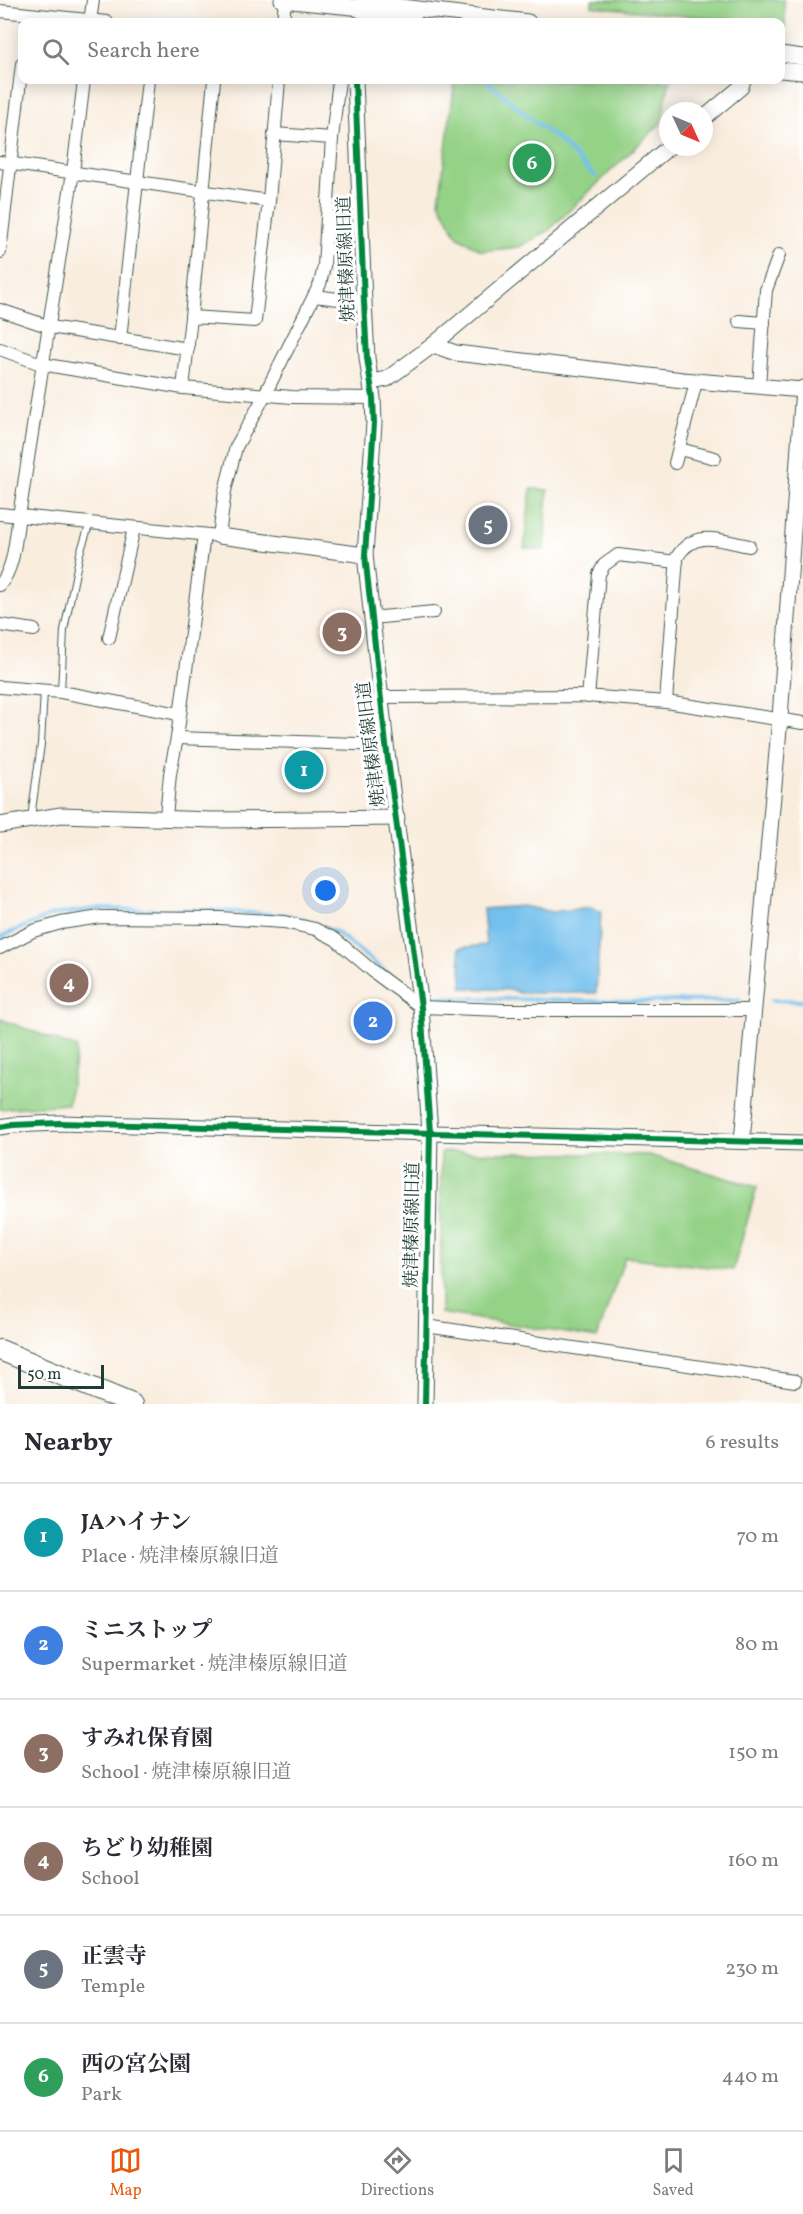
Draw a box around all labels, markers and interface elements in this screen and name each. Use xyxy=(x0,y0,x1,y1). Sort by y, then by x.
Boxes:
search box xyxy=(18,18,785,84)
icon: search xyxy=(39,35,72,68)
text: Search here xyxy=(87,36,200,67)
north arrow xyxy=(659,102,713,156)
pin: 6 xyxy=(512,140,552,186)
street label: 焼津榛原線旧道 xyxy=(332,196,362,322)
pin: 5 xyxy=(468,502,508,548)
pin: 3 xyxy=(322,610,362,654)
street label: 焼津榛原線旧道 xyxy=(352,680,392,808)
pin: 1 xyxy=(284,748,324,792)
your location xyxy=(311,876,340,905)
pin: 4 xyxy=(50,960,88,1006)
pin: 2 xyxy=(354,998,392,1044)
street label: 焼津榛原線旧道 xyxy=(399,1162,427,1288)
scale bar xyxy=(18,1362,104,1390)
text: 50 m xyxy=(27,1364,61,1386)
text: Nearby xyxy=(24,1425,113,1461)
text: 6 results xyxy=(706,1429,779,1457)
text: JAハイナン xyxy=(81,1508,191,1539)
text: 1 xyxy=(39,1523,48,1551)
text: 70 m xyxy=(736,1523,779,1551)
text: Place · 焼津榛原線旧道 xyxy=(81,1543,279,1571)
text: ミニストップ xyxy=(81,1616,212,1647)
text: 2 xyxy=(38,1631,49,1659)
text: 80 m xyxy=(735,1631,779,1659)
text: Supermarket · 焼津榛原線旧道 xyxy=(81,1651,348,1679)
text: すみれ保育園 xyxy=(81,1724,213,1755)
text: 3 xyxy=(38,1739,49,1767)
text: 150 m xyxy=(728,1739,779,1767)
text: School · 焼津榛原線旧道 xyxy=(81,1759,291,1787)
text: ちどり幼稚園 xyxy=(81,1834,213,1865)
text: 4 xyxy=(37,1847,50,1875)
text: 160 m xyxy=(727,1847,779,1875)
text: School xyxy=(81,1865,139,1893)
text: 正雲寺 xyxy=(81,1942,147,1973)
text: 5 xyxy=(39,1955,48,1983)
text: 230 m xyxy=(725,1955,779,1983)
text: Temple xyxy=(81,1973,145,2001)
text: 西の宮公園 xyxy=(81,2050,191,2081)
text: 6 xyxy=(38,2063,49,2091)
text: 440 m xyxy=(722,2063,779,2091)
text: Park xyxy=(81,2081,122,2109)
tab: Map xyxy=(109,2144,142,2202)
tab: Directions xyxy=(361,2144,434,2202)
tab: Saved xyxy=(653,2144,694,2202)

